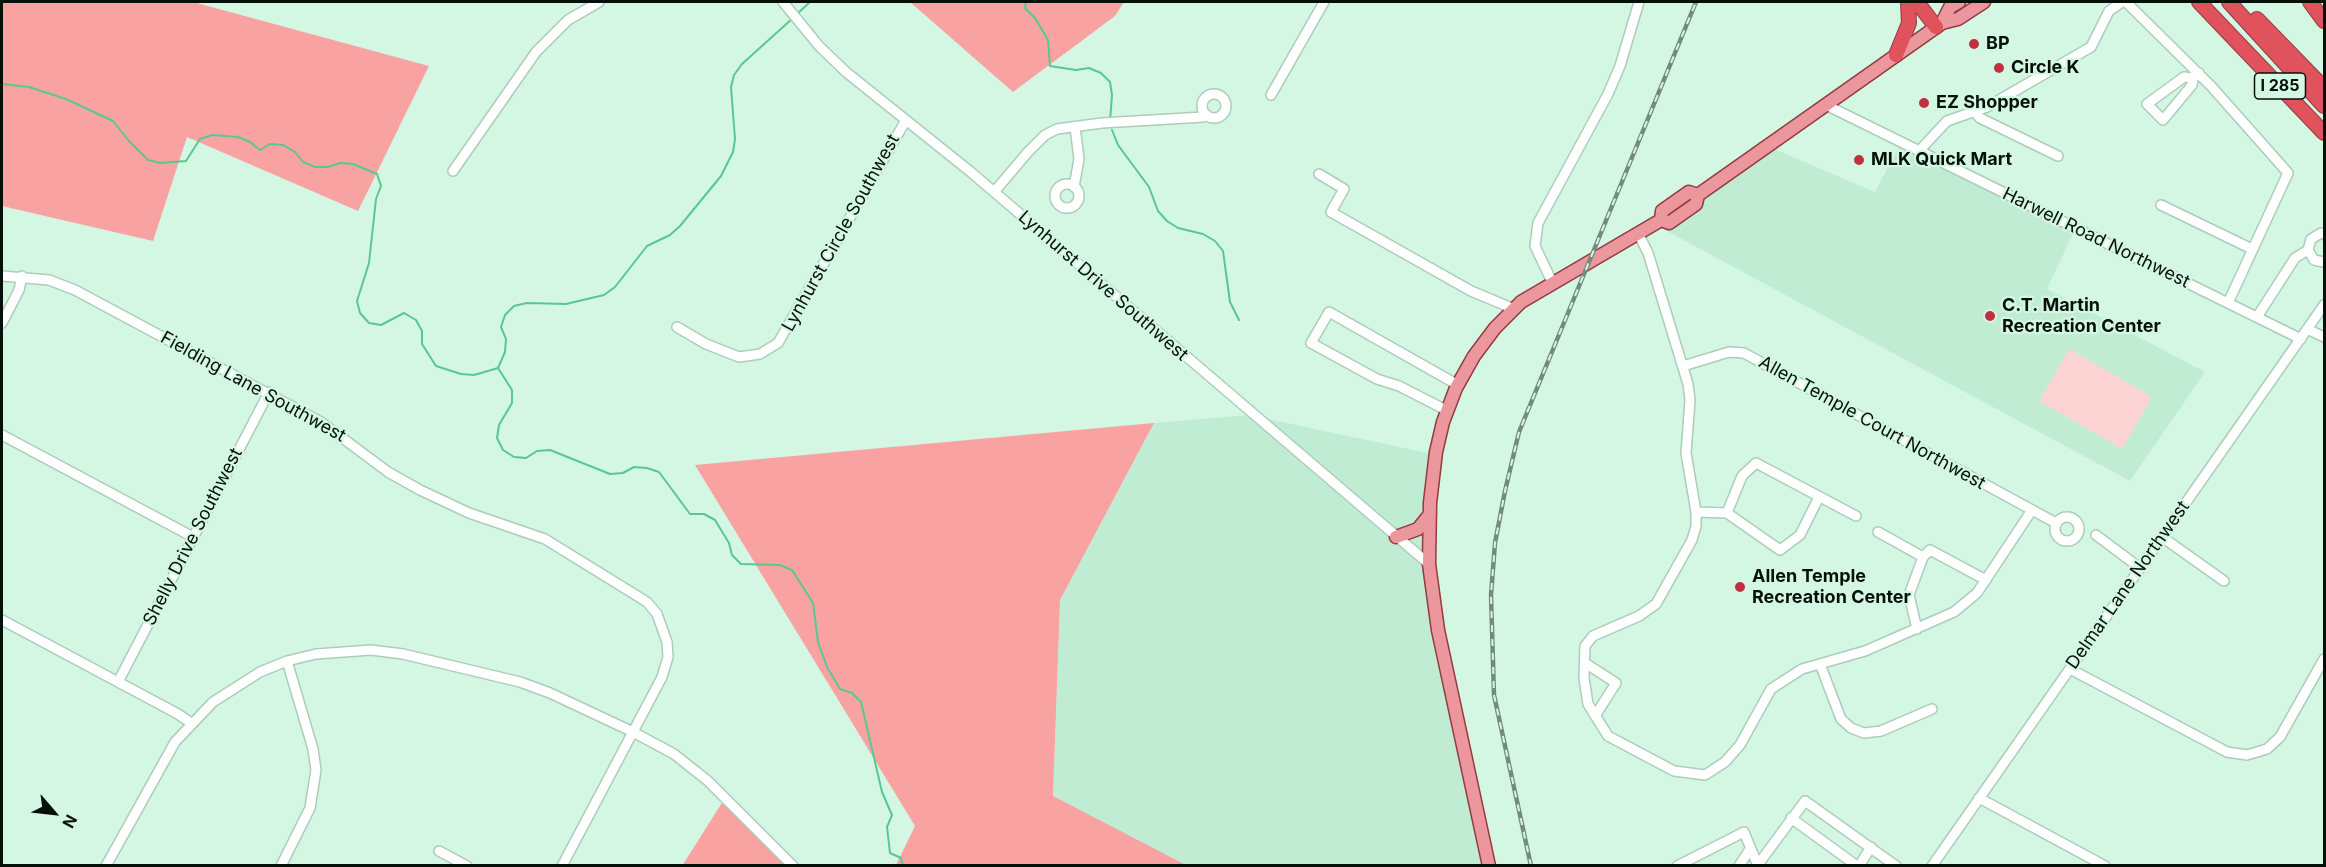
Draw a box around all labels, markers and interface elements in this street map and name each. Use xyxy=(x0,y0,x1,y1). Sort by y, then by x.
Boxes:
place label: BP xyxy=(1986,33,2010,55)
marker: BP xyxy=(1967,37,1981,51)
place label: Circle K xyxy=(2011,57,2079,79)
marker: Circle K xyxy=(1992,61,2006,75)
road number: I 285 xyxy=(2254,73,2306,99)
place label: EZ Shopper xyxy=(1936,92,2038,114)
marker: EZ Shopper xyxy=(1917,96,1931,110)
street label: Lynhurst Circle Southwest xyxy=(778,131,904,335)
place label: MLK Quick Mart xyxy=(1871,149,2012,171)
marker: MLK Quick Mart xyxy=(1852,153,1866,167)
street label: Harwell Road Northwest xyxy=(1999,183,2193,293)
street label: Lynhurst Drive Southwest xyxy=(1014,206,1192,366)
place label: C.T. Martin Recreation Center xyxy=(2002,295,2161,338)
marker: C.T. Martin Recreation Center xyxy=(1983,309,1997,323)
street label: Fielding Lane Southwest xyxy=(157,327,349,447)
street label: Allen Temple Court Northwest xyxy=(1755,352,1989,494)
street label: Shelly Drive Southwest xyxy=(139,445,247,629)
street label: Delmar Lane Northwest xyxy=(2062,497,2194,673)
place label: Allen Temple Recreation Center xyxy=(1752,566,1911,608)
marker: Allen Temple Recreation Center xyxy=(1733,580,1747,594)
north arrow xyxy=(24,783,84,843)
text: N xyxy=(58,811,82,832)

